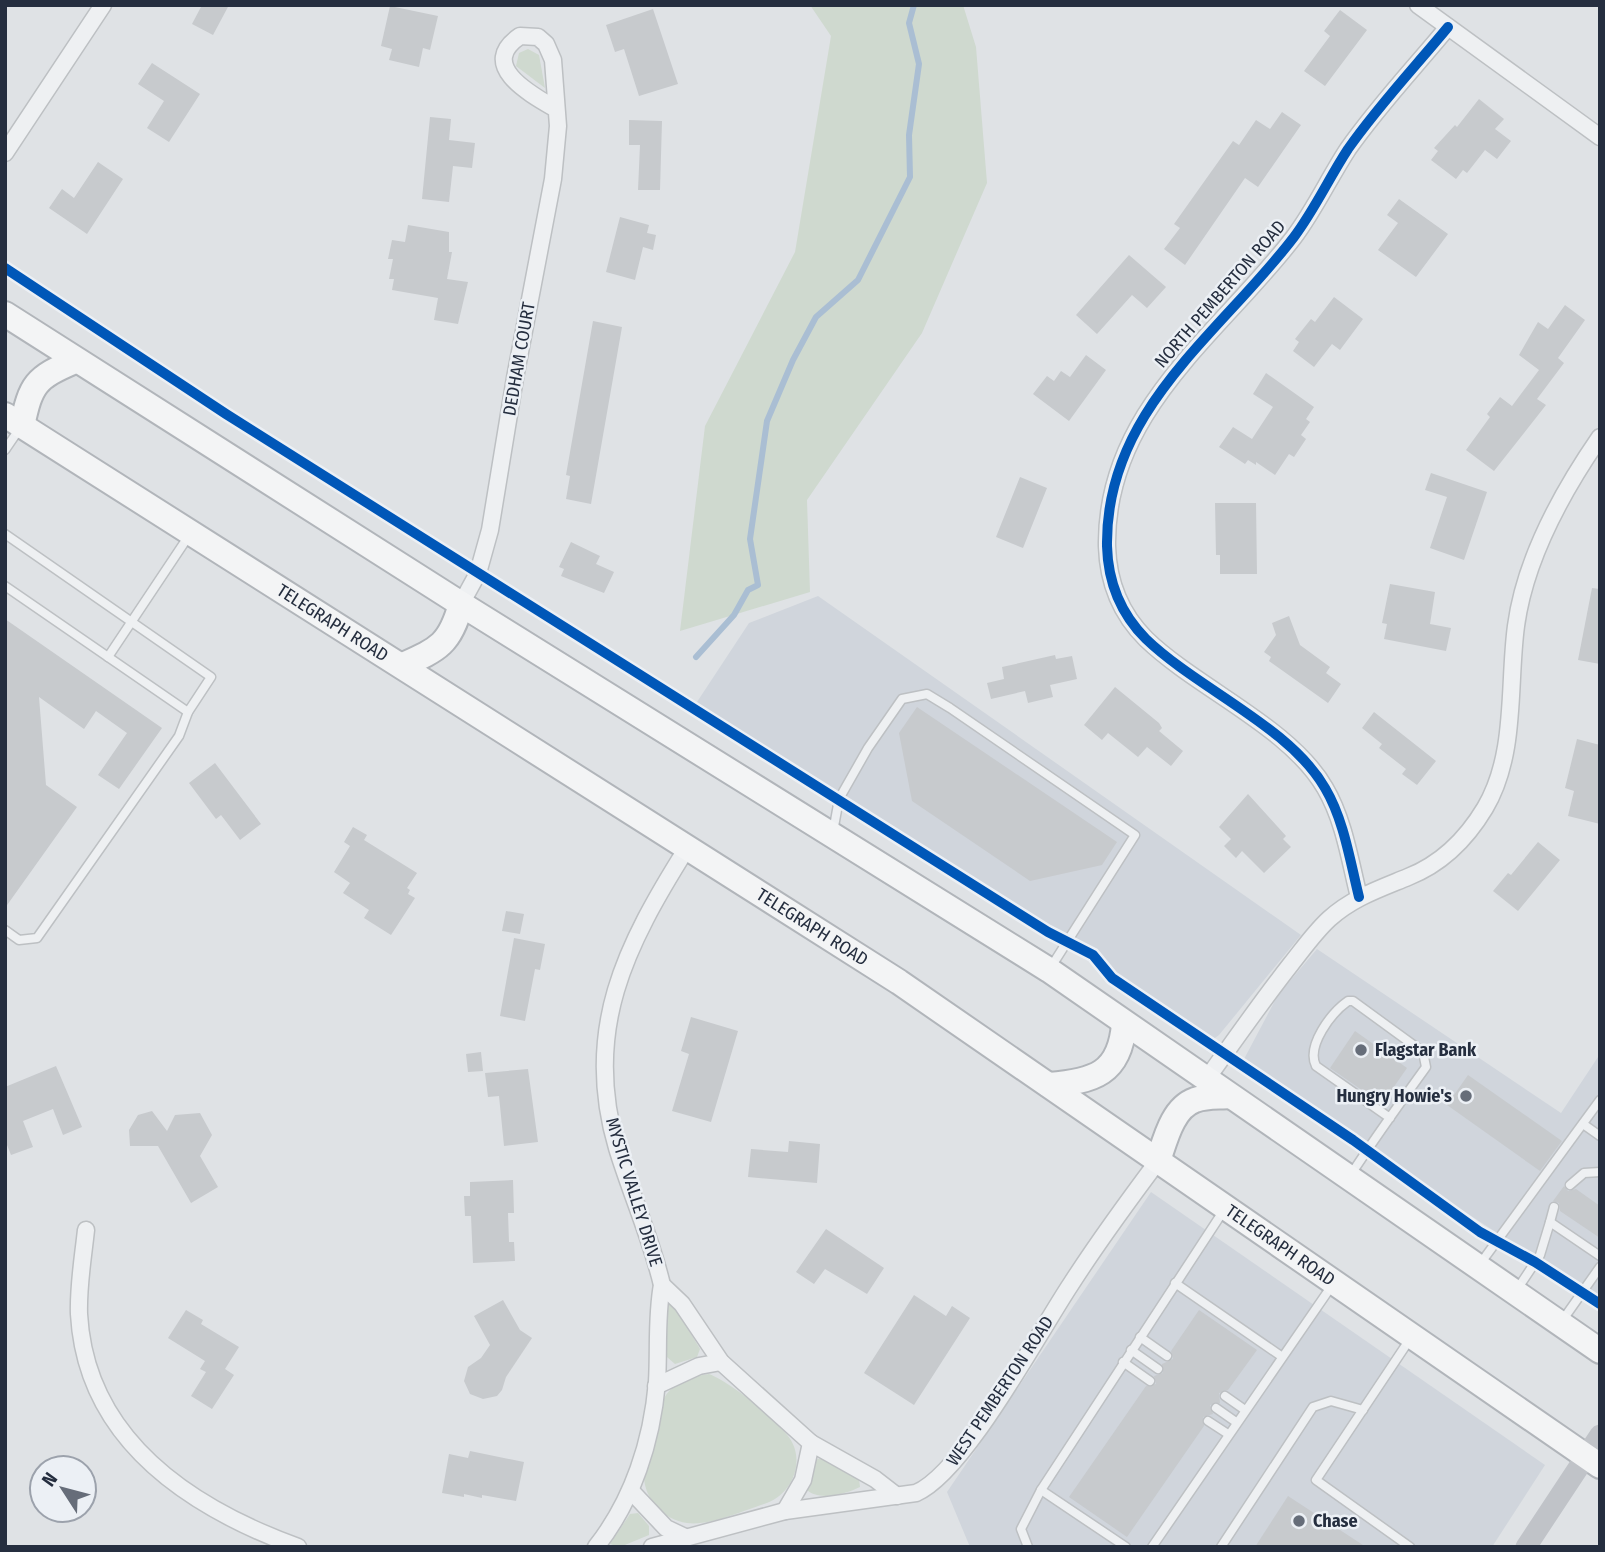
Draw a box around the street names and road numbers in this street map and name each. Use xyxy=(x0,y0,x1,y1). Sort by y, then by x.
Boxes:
street label: NORTH PEMBERTON ROAD xyxy=(1150,216,1290,372)
street label: DEDHAM COURT xyxy=(498,300,540,418)
street label: TELEGRAPH ROAD xyxy=(273,579,393,666)
street label: TELEGRAPH ROAD xyxy=(752,883,872,971)
street label: MYSTIC VALLEY DRIVE xyxy=(601,1115,667,1269)
street label: TELEGRAPH ROAD xyxy=(1221,1200,1339,1291)
street label: WEST PEMBERTON ROAD xyxy=(942,1312,1058,1470)

